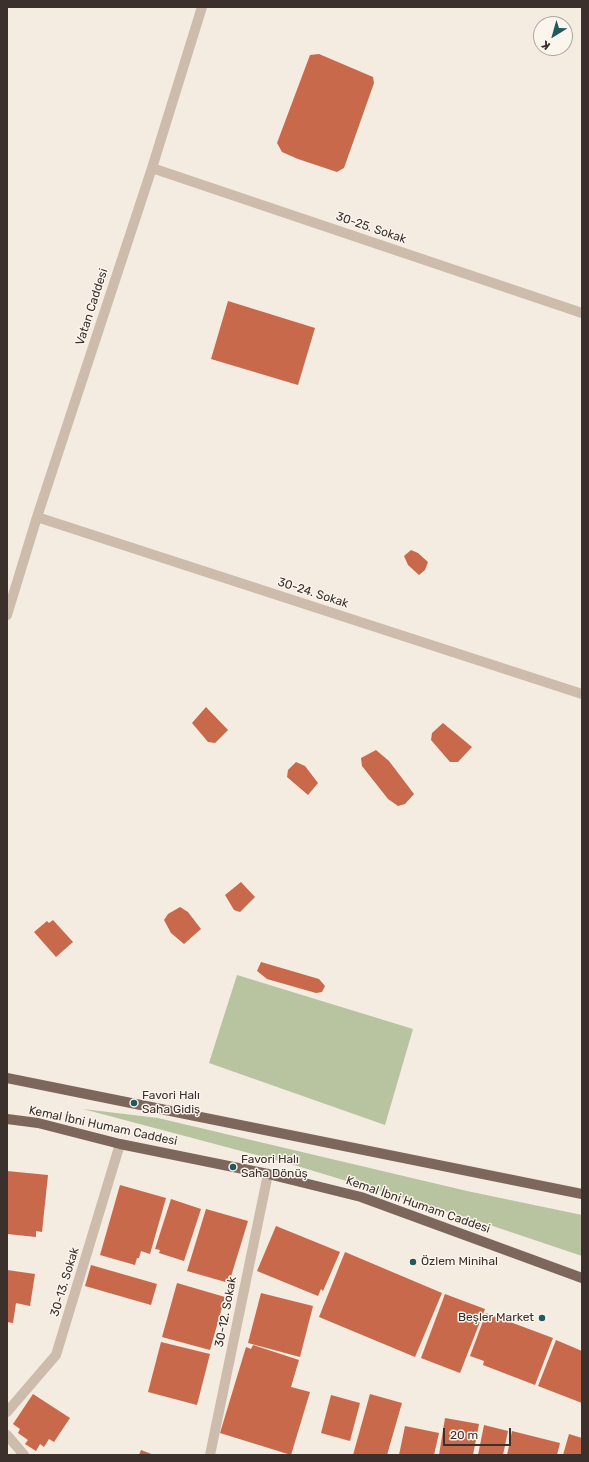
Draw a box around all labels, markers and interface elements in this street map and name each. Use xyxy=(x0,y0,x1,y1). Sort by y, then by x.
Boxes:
north arrow xyxy=(533,16,573,56)
text: K xyxy=(539,38,553,53)
street label: 30-25. Sokak xyxy=(334,209,408,247)
street label: Vatan Caddesi xyxy=(73,267,111,347)
street label: 30-24. Sokak xyxy=(276,575,350,611)
place label: Favori Halı Saha Gidiş xyxy=(142,1089,200,1117)
marker: Favori Halı Saha Gidiş xyxy=(129,1098,139,1108)
street label: Kemal İbni Humam Caddesi xyxy=(27,1103,179,1149)
place label: Favori Halı Saha Dönüş xyxy=(241,1153,308,1181)
marker: Favori Halı Saha Dönüş xyxy=(228,1162,238,1172)
street label: Kemal İbni Humam Caddesi xyxy=(344,1174,492,1236)
street label: 30-13. Sokak xyxy=(48,1246,82,1318)
place label: Özlem Minihal xyxy=(421,1255,498,1269)
marker: Özlem Minihal xyxy=(408,1257,418,1267)
street label: 30-12. Sokak xyxy=(212,1275,240,1349)
place label: Beşler Market xyxy=(458,1311,534,1325)
marker: Beşler Market xyxy=(537,1313,547,1323)
scale bar xyxy=(445,1420,513,1446)
text: 20 m xyxy=(450,1428,478,1442)

